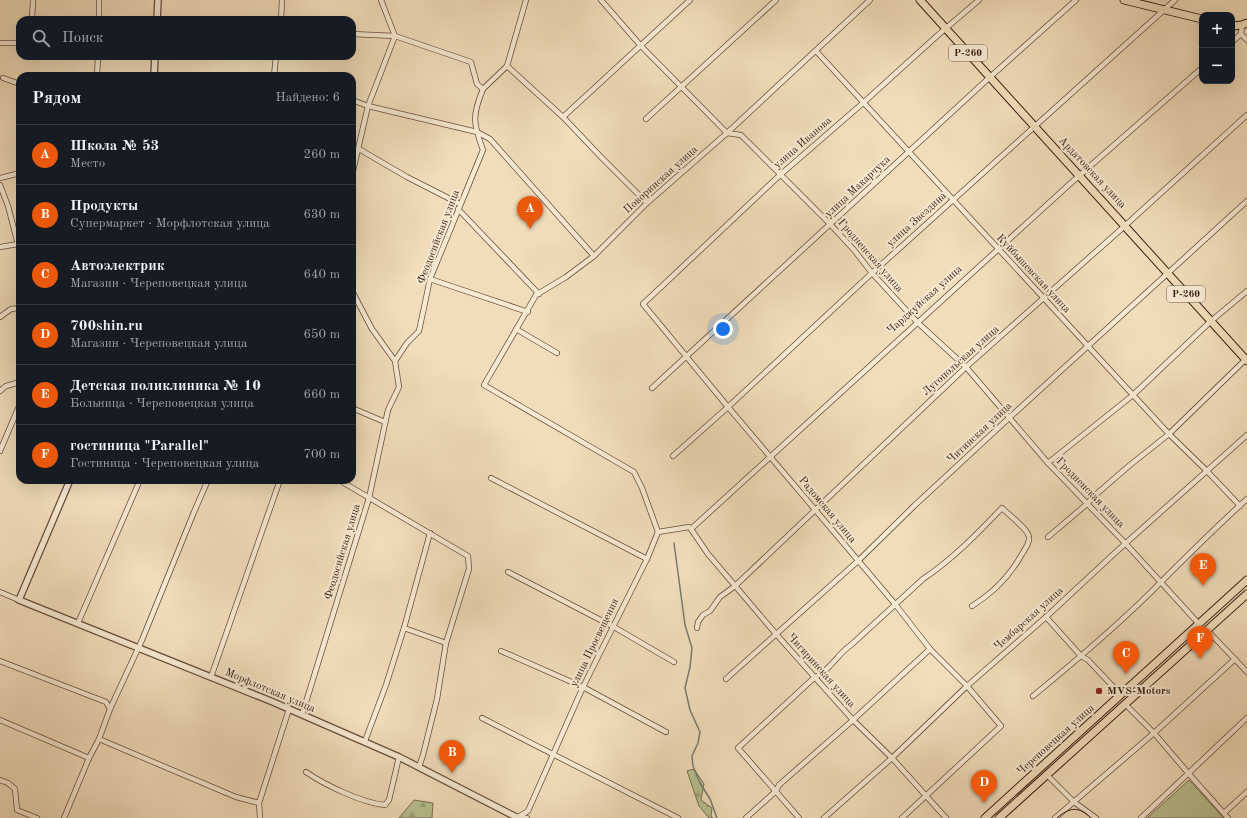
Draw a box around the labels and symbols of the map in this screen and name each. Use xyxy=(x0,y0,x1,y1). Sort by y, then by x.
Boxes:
road number: Р-260 xyxy=(949,45,987,61)
street label: улица Иванова xyxy=(772,115,834,171)
street label: Ардатовская улица xyxy=(1056,135,1128,211)
street label: Поворинская улица xyxy=(622,144,700,216)
street label: улица Макарчука xyxy=(823,154,893,220)
street label: Феодосийская улица xyxy=(416,188,462,285)
street label: улица Звездина xyxy=(885,190,949,250)
pin: A xyxy=(517,196,543,229)
street label: Гродненская улица xyxy=(835,217,905,295)
street label: Куйбышевская улица xyxy=(994,232,1073,316)
street label: Чарджуйская улица xyxy=(885,263,965,336)
road number: Р-260 xyxy=(1167,286,1205,302)
your location xyxy=(713,319,733,339)
street label: Лугопольская улица xyxy=(921,323,1002,398)
street label: Читинская улица xyxy=(946,400,1015,466)
street label: Гродненская улица xyxy=(1054,456,1127,531)
street label: Радомская улица xyxy=(796,475,858,546)
street label: Феодосийская улица xyxy=(323,502,363,601)
pin: E xyxy=(1190,553,1216,586)
street label: Чембарская улица xyxy=(992,585,1066,653)
street label: улица Просвещения xyxy=(569,597,621,689)
pin: F xyxy=(1187,626,1213,659)
street label: Чигиринская улица xyxy=(785,632,857,710)
pin: C xyxy=(1113,641,1139,674)
street label: Морфлотская улица xyxy=(223,667,317,715)
marker: MVS-Motors xyxy=(1094,686,1104,696)
place label: MVS-Motors xyxy=(1107,686,1171,697)
street label: Череповецкая улица xyxy=(1015,702,1097,777)
pin: B xyxy=(439,740,465,773)
pin: D xyxy=(971,770,997,803)

